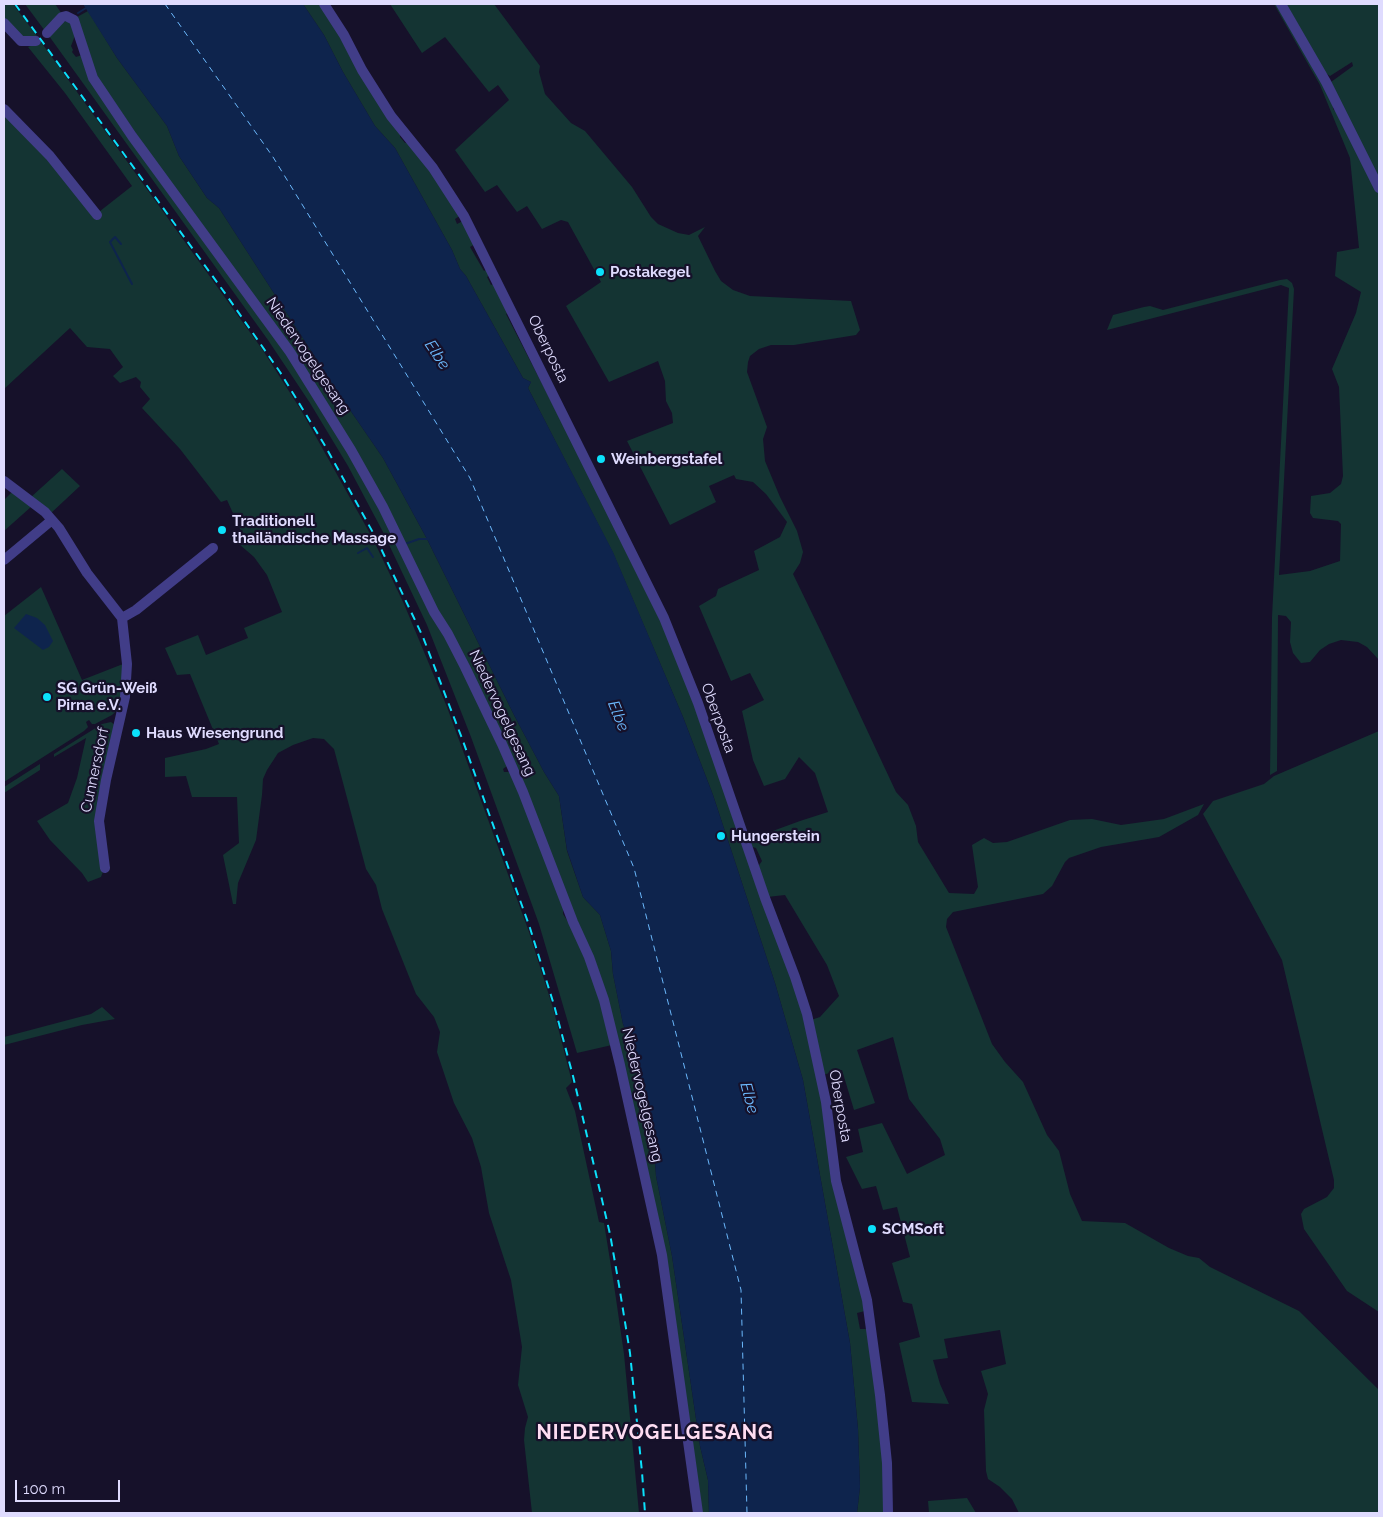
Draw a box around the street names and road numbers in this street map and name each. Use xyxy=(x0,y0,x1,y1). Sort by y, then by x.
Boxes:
street label: Niedervogelgesang xyxy=(262,294,354,418)
street label: Oberposta xyxy=(524,312,572,386)
street label: Niedervogelgesang xyxy=(465,647,539,779)
street label: Oberposta xyxy=(697,681,739,755)
street label: Cunnersdorf xyxy=(77,726,113,814)
street label: Niedervogelgesang xyxy=(618,1026,666,1164)
street label: Oberposta xyxy=(825,1068,855,1144)

